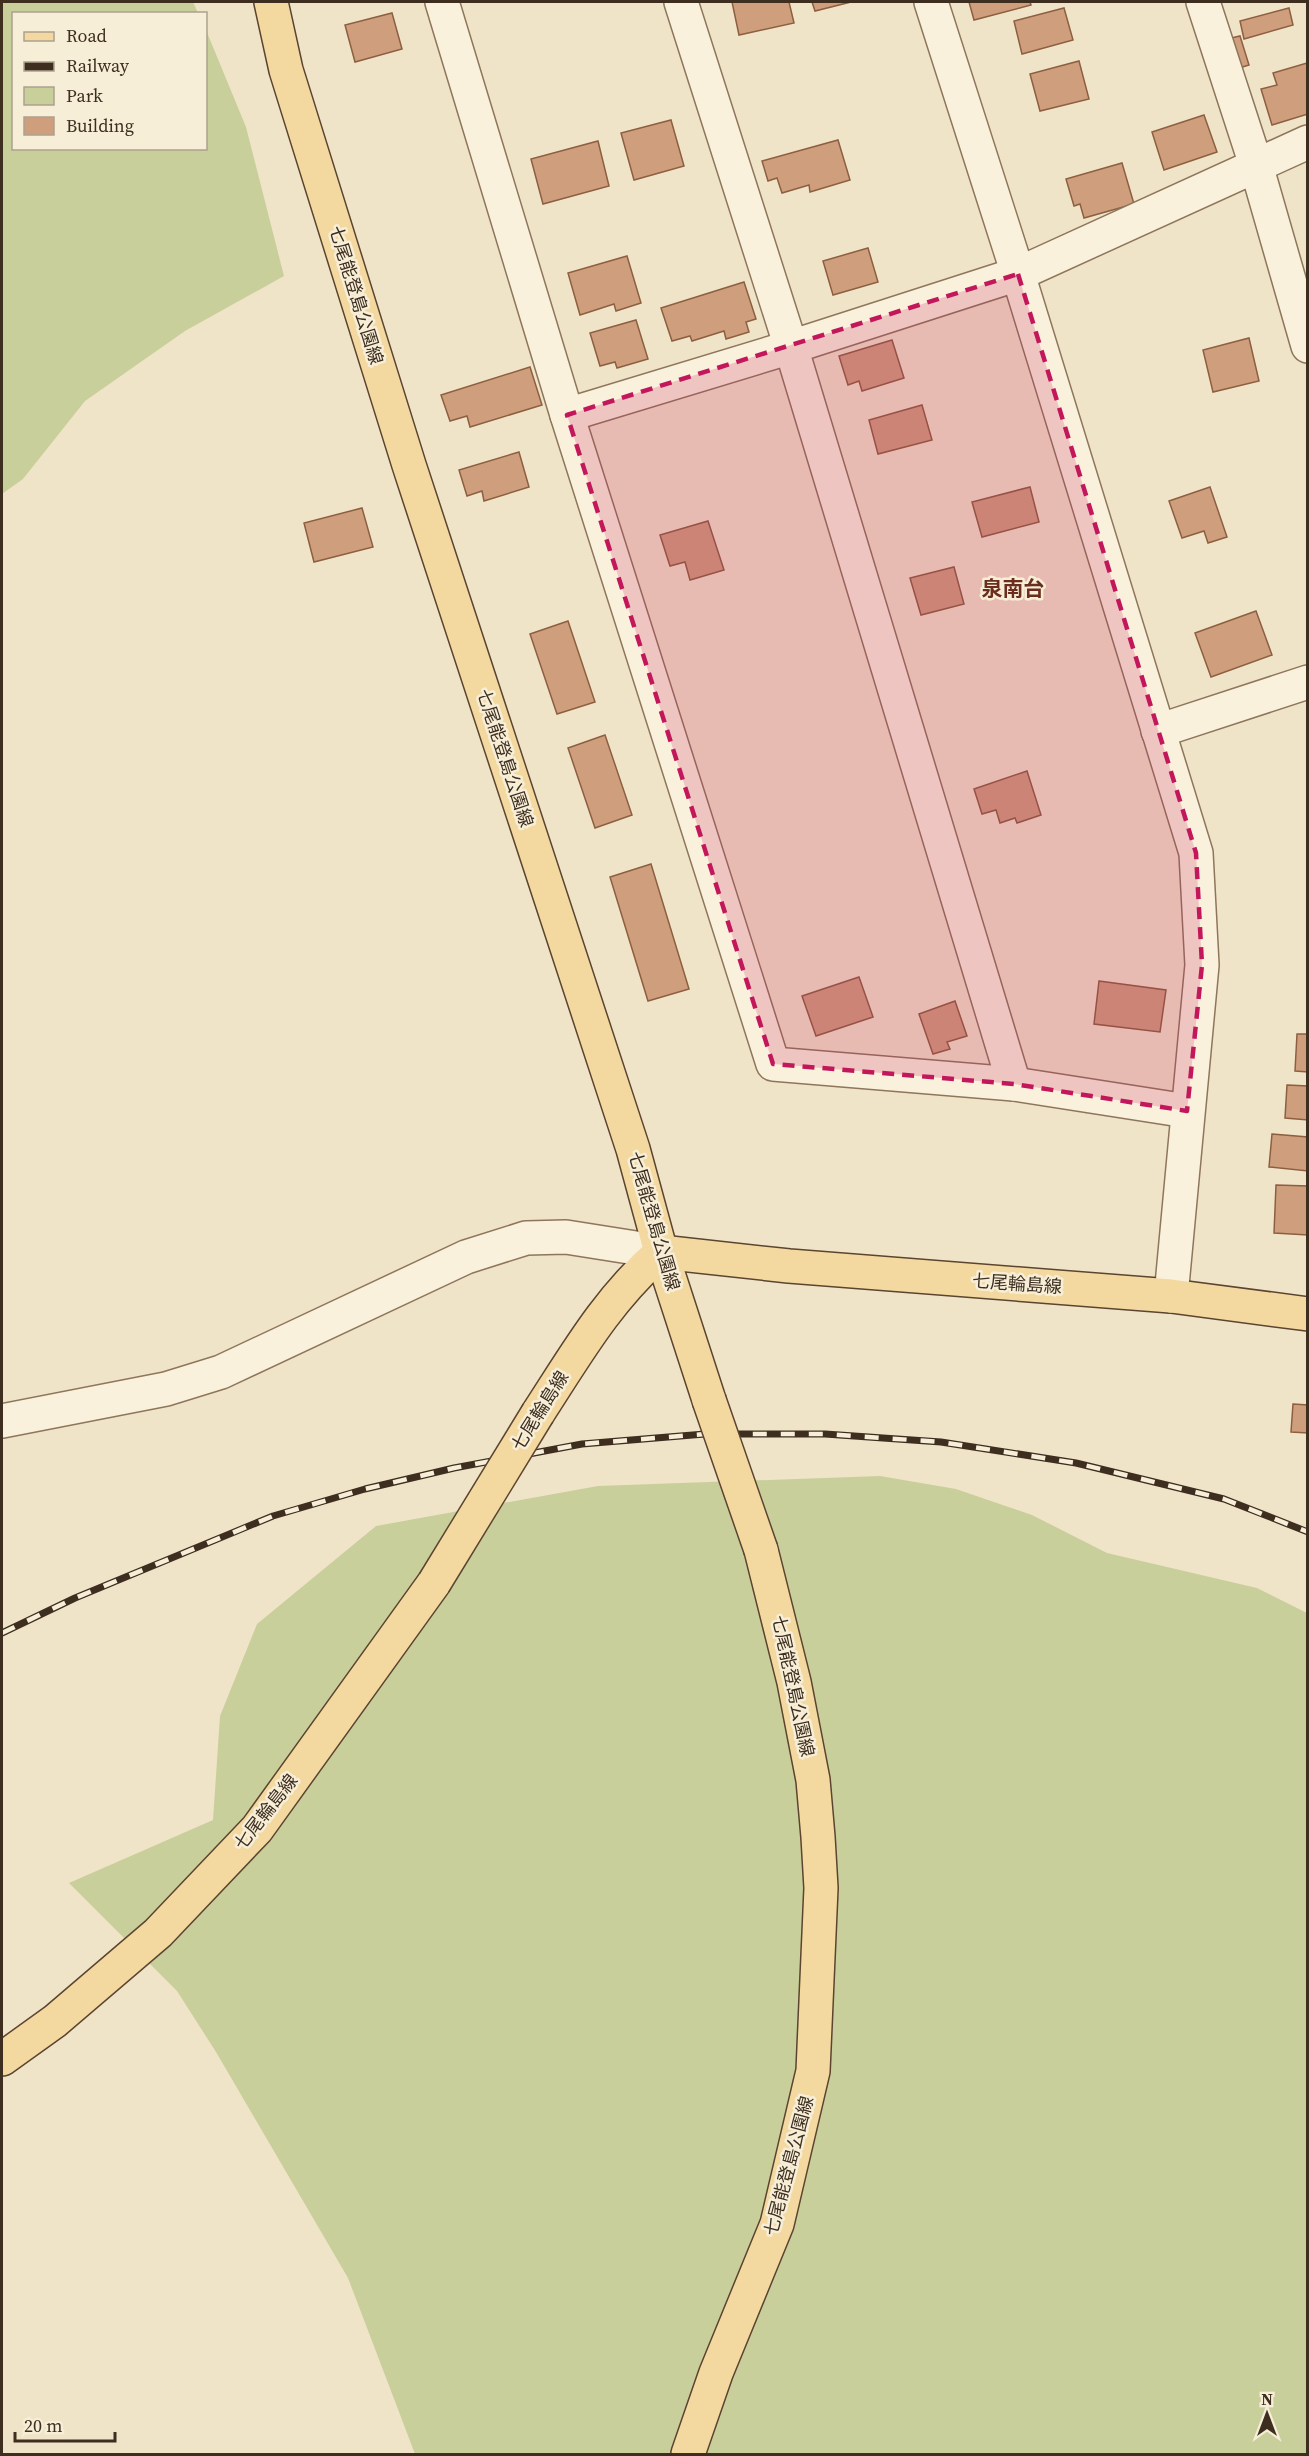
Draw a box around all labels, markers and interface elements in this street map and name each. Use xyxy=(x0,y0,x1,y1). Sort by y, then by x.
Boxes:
legend xyxy=(12,12,207,150)
text: Road xyxy=(66,23,107,48)
text: Railway xyxy=(66,53,130,78)
text: Park xyxy=(66,83,103,108)
text: Building xyxy=(66,113,134,138)
street label: 七尾能登島公園線 xyxy=(323,222,389,367)
district label: 泉南台 xyxy=(982,574,1045,603)
street label: 七尾能登島公園線 xyxy=(471,686,540,830)
street label: 七尾能登島公園線 xyxy=(623,1148,686,1294)
street label: 七尾輪島線 xyxy=(971,1268,1063,1299)
street label: 七尾輪島線 xyxy=(505,1366,574,1456)
street label: 七尾能登島公園線 xyxy=(766,1613,821,1759)
street label: 七尾輪島線 xyxy=(228,1769,303,1855)
street label: 七尾能登島公園線 xyxy=(758,2093,819,2239)
north arrow xyxy=(1237,2384,1297,2444)
text: N xyxy=(1261,2388,1273,2410)
scale bar xyxy=(15,2405,116,2443)
text: 20 m xyxy=(24,2413,62,2438)

